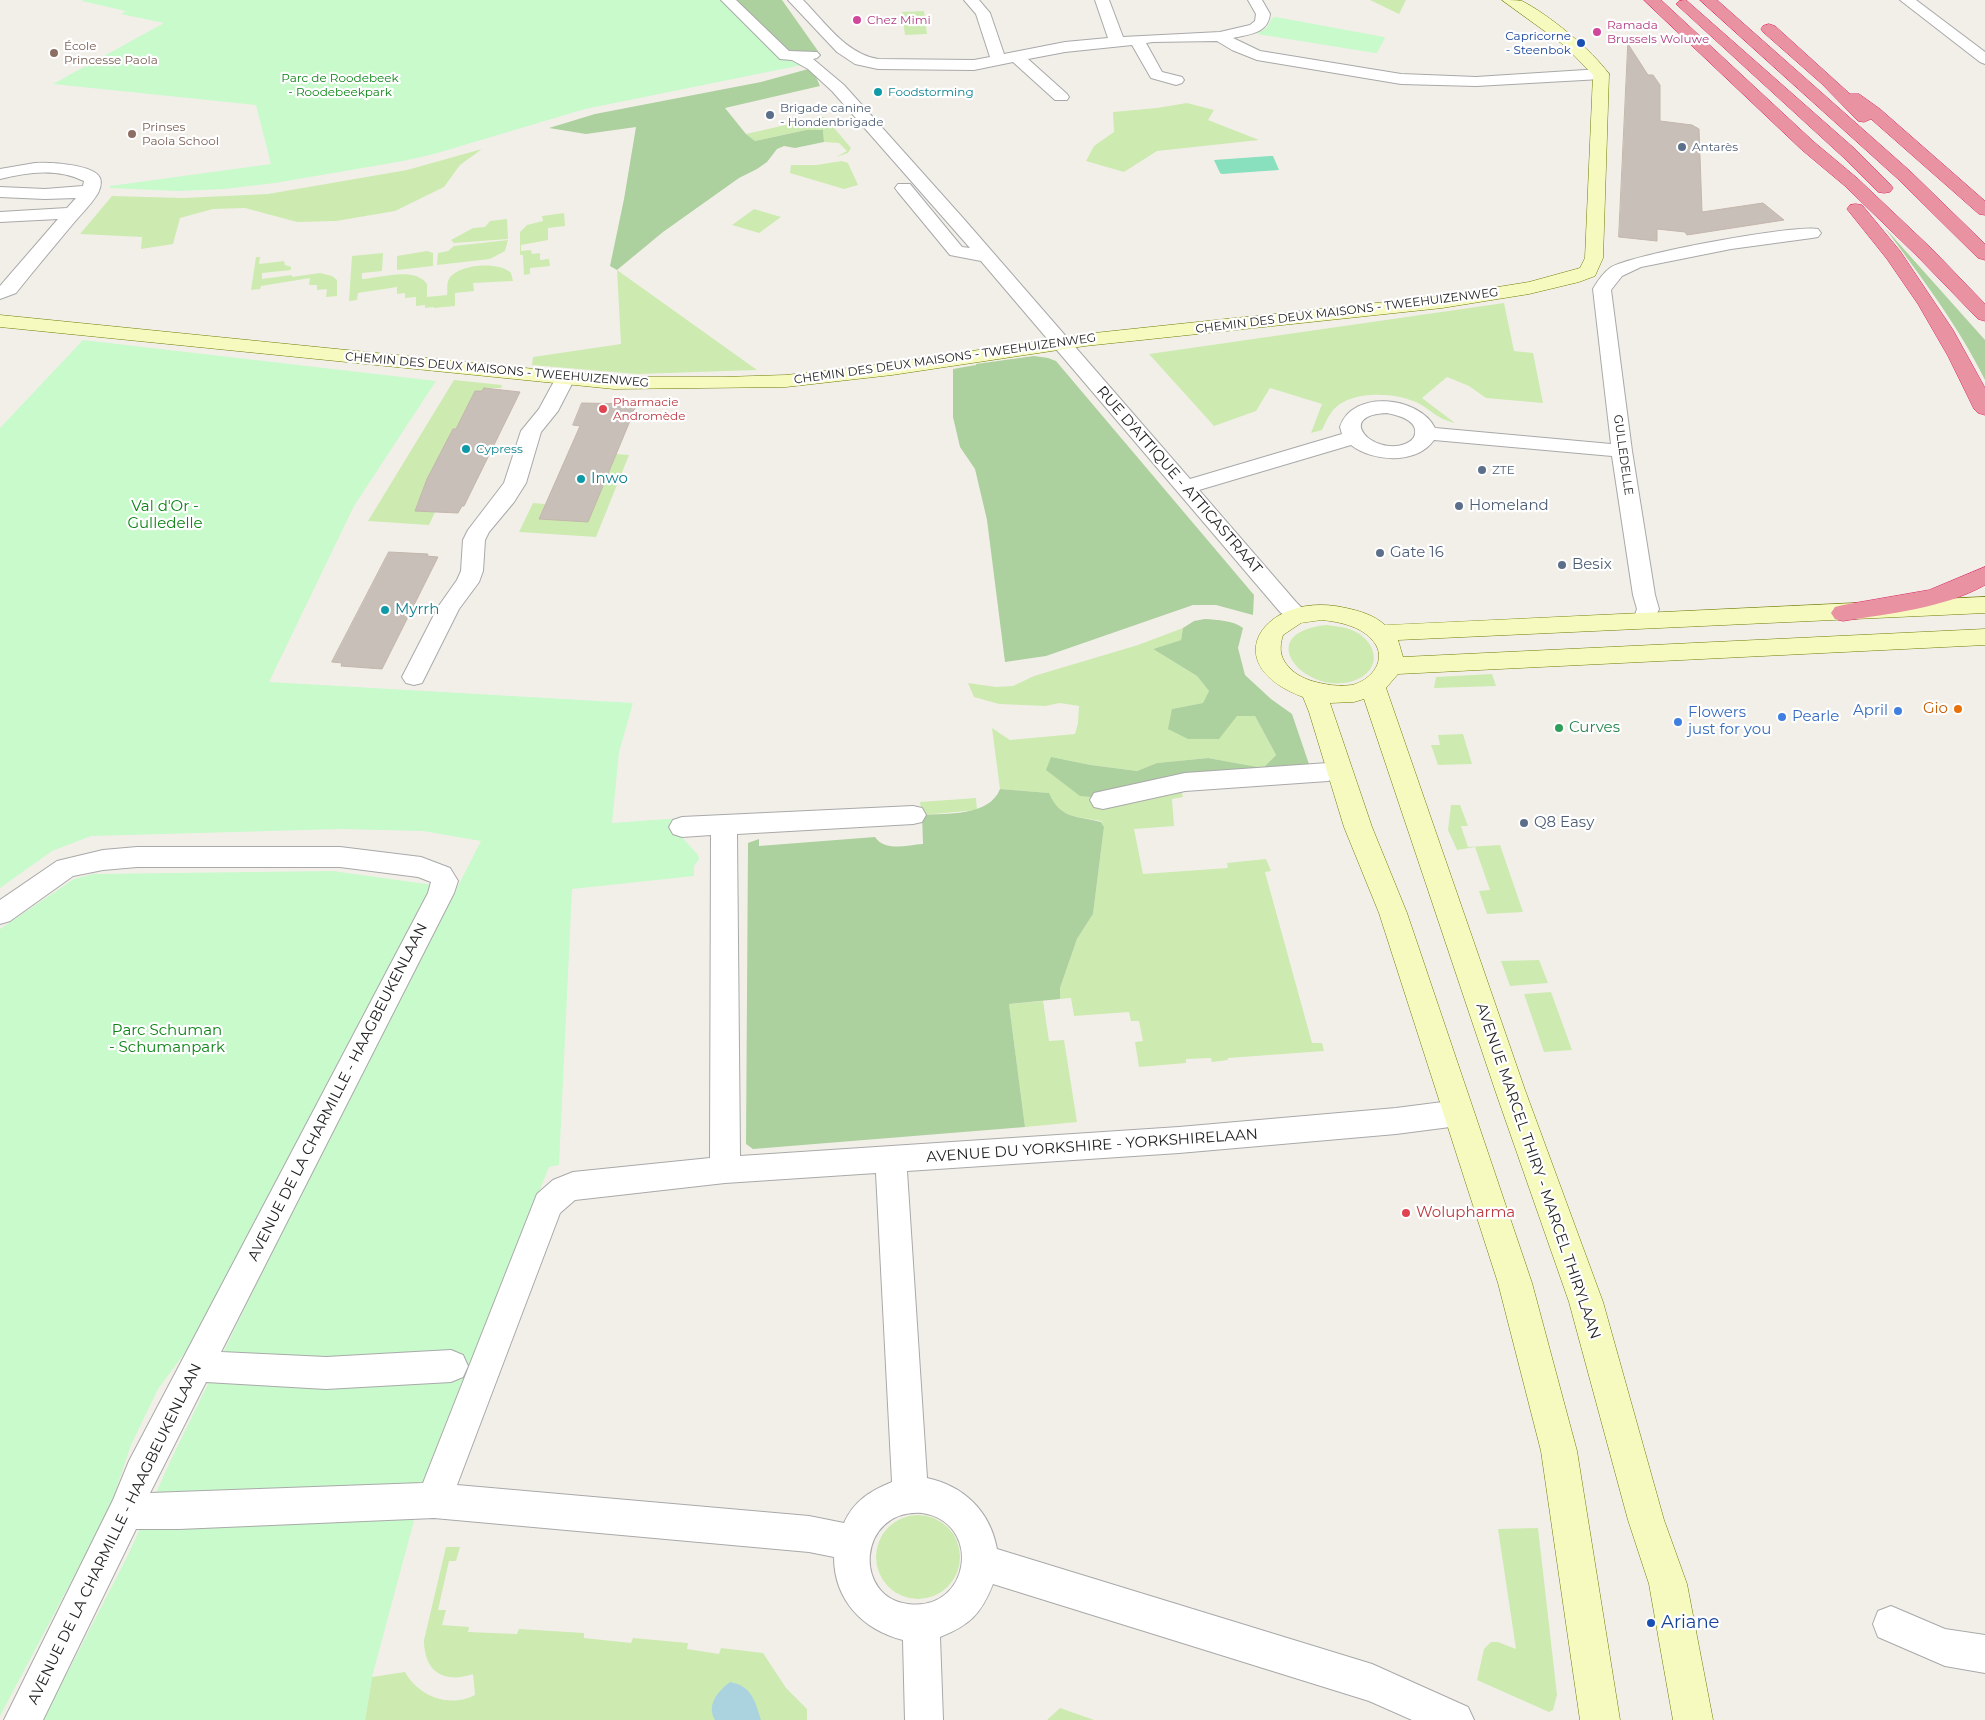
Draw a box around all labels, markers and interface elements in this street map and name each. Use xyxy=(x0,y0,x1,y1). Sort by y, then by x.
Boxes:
place label: Chez Mimi xyxy=(867,13,931,27)
marker: Chez Mimi xyxy=(851,14,863,26)
place label: Ramada Brussels Woluwe xyxy=(1607,18,1709,46)
marker: Ramada Brussels Woluwe xyxy=(1591,26,1603,38)
place label: Capricorne - Steenbok xyxy=(1505,29,1571,57)
marker: Capricorne - Steenbok xyxy=(1575,37,1587,49)
place label: École Princesse Paola xyxy=(64,39,158,67)
marker: École Princesse Paola xyxy=(48,47,60,59)
park label: Parc de Roodebeek - Roodebeekpark xyxy=(281,71,399,99)
place label: Foodstorming xyxy=(888,85,974,99)
marker: Foodstorming xyxy=(872,86,884,98)
place label: Brigade canine - Hondenbrigade xyxy=(780,101,883,129)
marker: Brigade canine - Hondenbrigade xyxy=(764,109,776,121)
place label: Prinses Paola School xyxy=(142,120,219,148)
marker: Prinses Paola School xyxy=(126,128,138,140)
place label: Antarès xyxy=(1692,140,1738,154)
marker: Antarès xyxy=(1676,141,1688,153)
street label: CHEMIN DES DEUX MAISONS - TWEEHUIZENWEG xyxy=(1195,285,1499,337)
street label: CHEMIN DES DEUX MAISONS - TWEEHUIZENWEG xyxy=(793,331,1097,387)
street label: CHEMIN DES DEUX MAISONS - TWEEHUIZENWEG xyxy=(344,350,650,390)
street label: RUE D'ATTIQUE - ATTICASTRAAT xyxy=(1093,382,1265,578)
place label: Pharmacie Andromède xyxy=(613,395,685,423)
marker: Pharmacie Andromède xyxy=(597,403,609,415)
street label: GULLEDELLE xyxy=(1610,414,1636,496)
place label: Cypress xyxy=(476,442,523,456)
marker: Cypress xyxy=(460,443,472,455)
place label: ZTE xyxy=(1492,463,1515,477)
marker: ZTE xyxy=(1476,464,1488,476)
place label: Inwo xyxy=(591,470,628,488)
marker: Inwo xyxy=(575,473,587,485)
place label: Homeland xyxy=(1469,497,1549,515)
park label: Val d'Or - Gulledelle xyxy=(127,498,203,533)
marker: Homeland xyxy=(1453,500,1465,512)
place label: Gate 16 xyxy=(1390,544,1444,562)
marker: Gate 16 xyxy=(1374,547,1386,559)
place label: Besix xyxy=(1572,556,1612,574)
marker: Besix xyxy=(1556,559,1568,571)
place label: Myrrh xyxy=(395,601,439,619)
marker: Myrrh xyxy=(379,604,391,616)
place label: Gio xyxy=(1923,700,1948,718)
place label: April xyxy=(1853,702,1888,720)
marker: Gio xyxy=(1952,703,1964,715)
place label: Flowers just for you xyxy=(1688,704,1771,739)
marker: April xyxy=(1892,705,1904,717)
place label: Pearle xyxy=(1792,708,1839,726)
marker: Pearle xyxy=(1776,711,1788,723)
marker: Flowers just for you xyxy=(1672,716,1684,728)
place label: Curves xyxy=(1569,719,1620,737)
marker: Curves xyxy=(1553,722,1565,734)
place label: Q8 Easy xyxy=(1534,814,1594,832)
marker: Q8 Easy xyxy=(1518,817,1530,829)
street label: AVENUE DE LA CHARMILLE - HAAGBEUKENLAAN xyxy=(244,920,432,1264)
street label: AVENUE MARCEL THIRY - MARCEL THIRYLAAN xyxy=(1472,1001,1604,1341)
park label: Parc Schuman - Schumanpark xyxy=(109,1022,225,1057)
street label: AVENUE DU YORKSHIRE - YORKSHIRELAAN xyxy=(926,1125,1258,1167)
place label: Wolupharma xyxy=(1416,1204,1515,1222)
marker: Wolupharma xyxy=(1400,1207,1412,1219)
street label: AVENUE DE LA CHARMILLE - HAAGBEUKENLAAN xyxy=(24,1361,206,1707)
place label: Ariane xyxy=(1661,1612,1719,1634)
marker: Ariane xyxy=(1645,1617,1657,1629)

